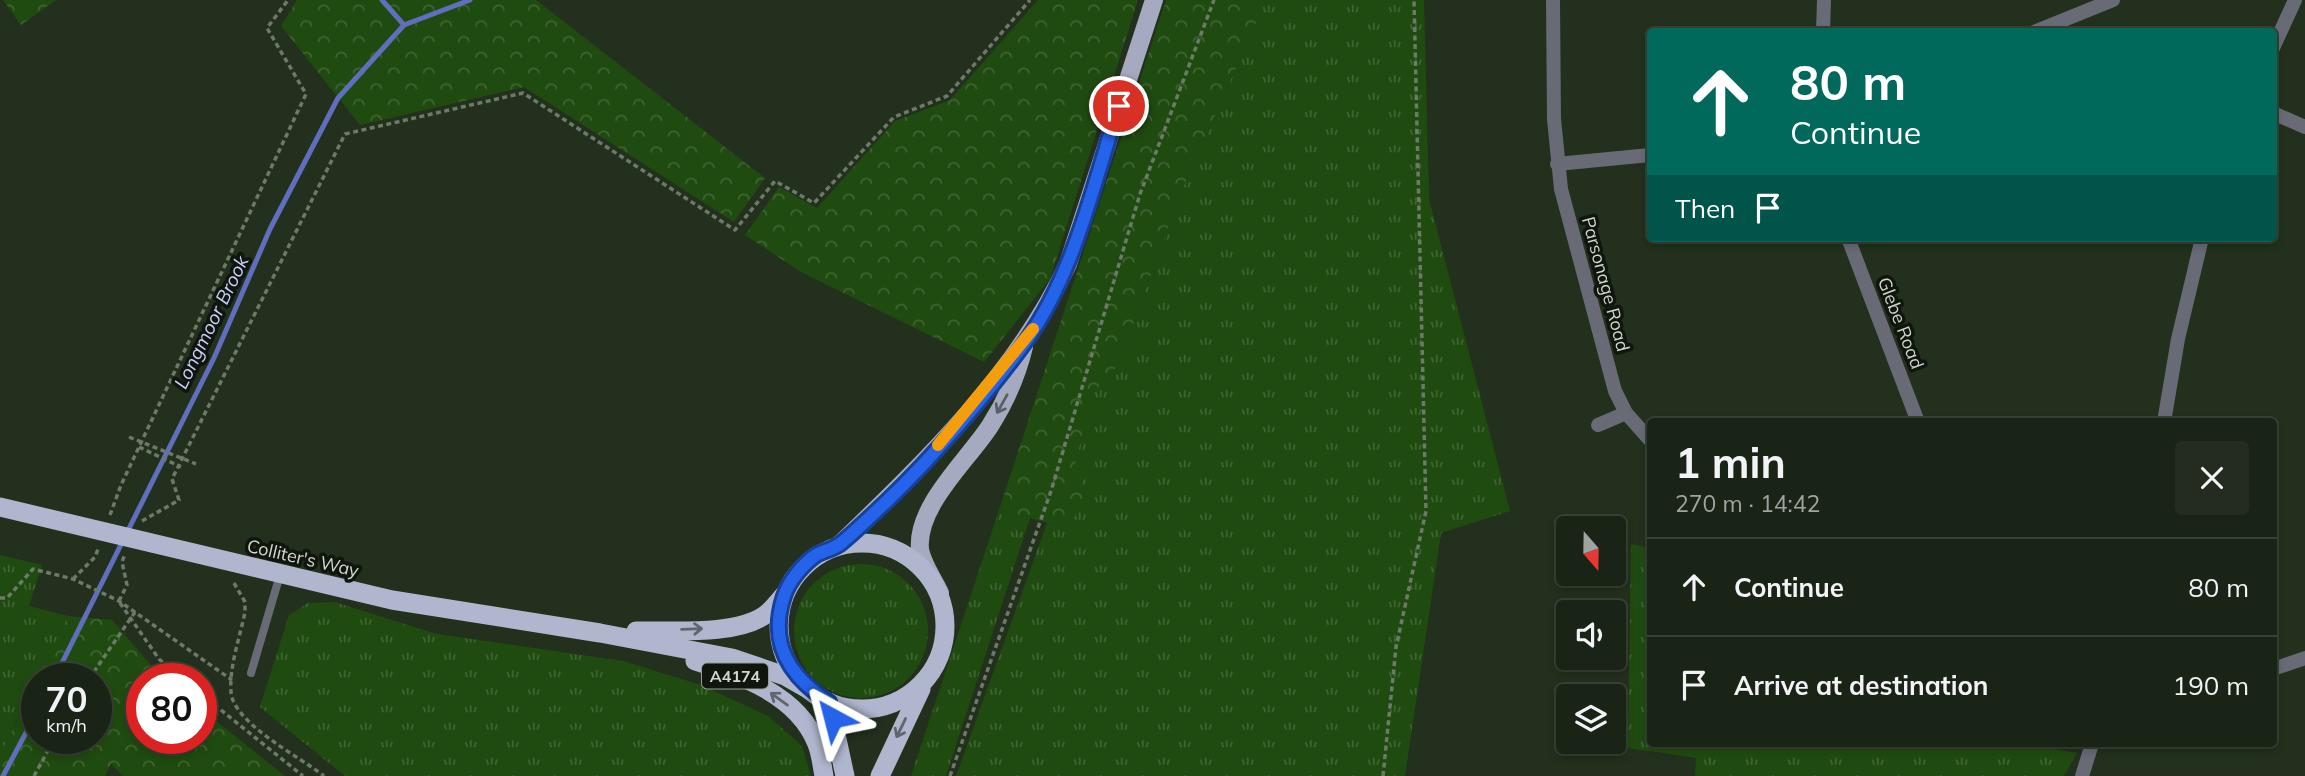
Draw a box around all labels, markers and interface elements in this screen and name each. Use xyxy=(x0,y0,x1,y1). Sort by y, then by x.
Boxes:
text: 80 m xyxy=(1790,51,1906,112)
icon: ahead xyxy=(1675,56,1766,147)
pin xyxy=(1089,76,1149,136)
icon: arrive xyxy=(1100,87,1138,125)
text: Continue xyxy=(1790,112,1921,152)
icon: arrive xyxy=(1749,189,1787,227)
text: Then xyxy=(1675,192,1735,225)
street label: Parsonage Road xyxy=(1577,214,1635,354)
water label: Longmoor Brook xyxy=(168,250,254,392)
street label: Glebe Road xyxy=(1873,274,1929,372)
one-way arrow xyxy=(995,393,1008,414)
text: 1 min xyxy=(1675,436,1786,489)
button: close xyxy=(2175,441,2249,515)
text: 270 m · 14:42 xyxy=(1675,489,1820,518)
north arrow xyxy=(1556,516,1626,586)
map controls xyxy=(1556,516,1626,754)
street label: Colliter's Way xyxy=(245,534,362,582)
icon: ahead xyxy=(1675,568,1713,606)
text: Continue xyxy=(1734,571,1844,604)
text: 80 m xyxy=(2188,571,2249,604)
button: sound xyxy=(1556,600,1626,670)
one-way arrow xyxy=(681,623,704,636)
speed limit sign: 80 xyxy=(126,663,217,754)
road number: A4174 xyxy=(702,664,768,688)
icon: arrive xyxy=(1675,666,1713,704)
text: Arrive at destination xyxy=(1734,669,1989,702)
text: 190 m xyxy=(2173,669,2249,702)
text: 70 xyxy=(45,677,88,721)
position arrow xyxy=(796,681,870,755)
button: layers xyxy=(1556,684,1626,754)
one-way arrow xyxy=(770,692,789,706)
text: km/h xyxy=(46,714,87,737)
one-way arrow xyxy=(894,717,907,738)

